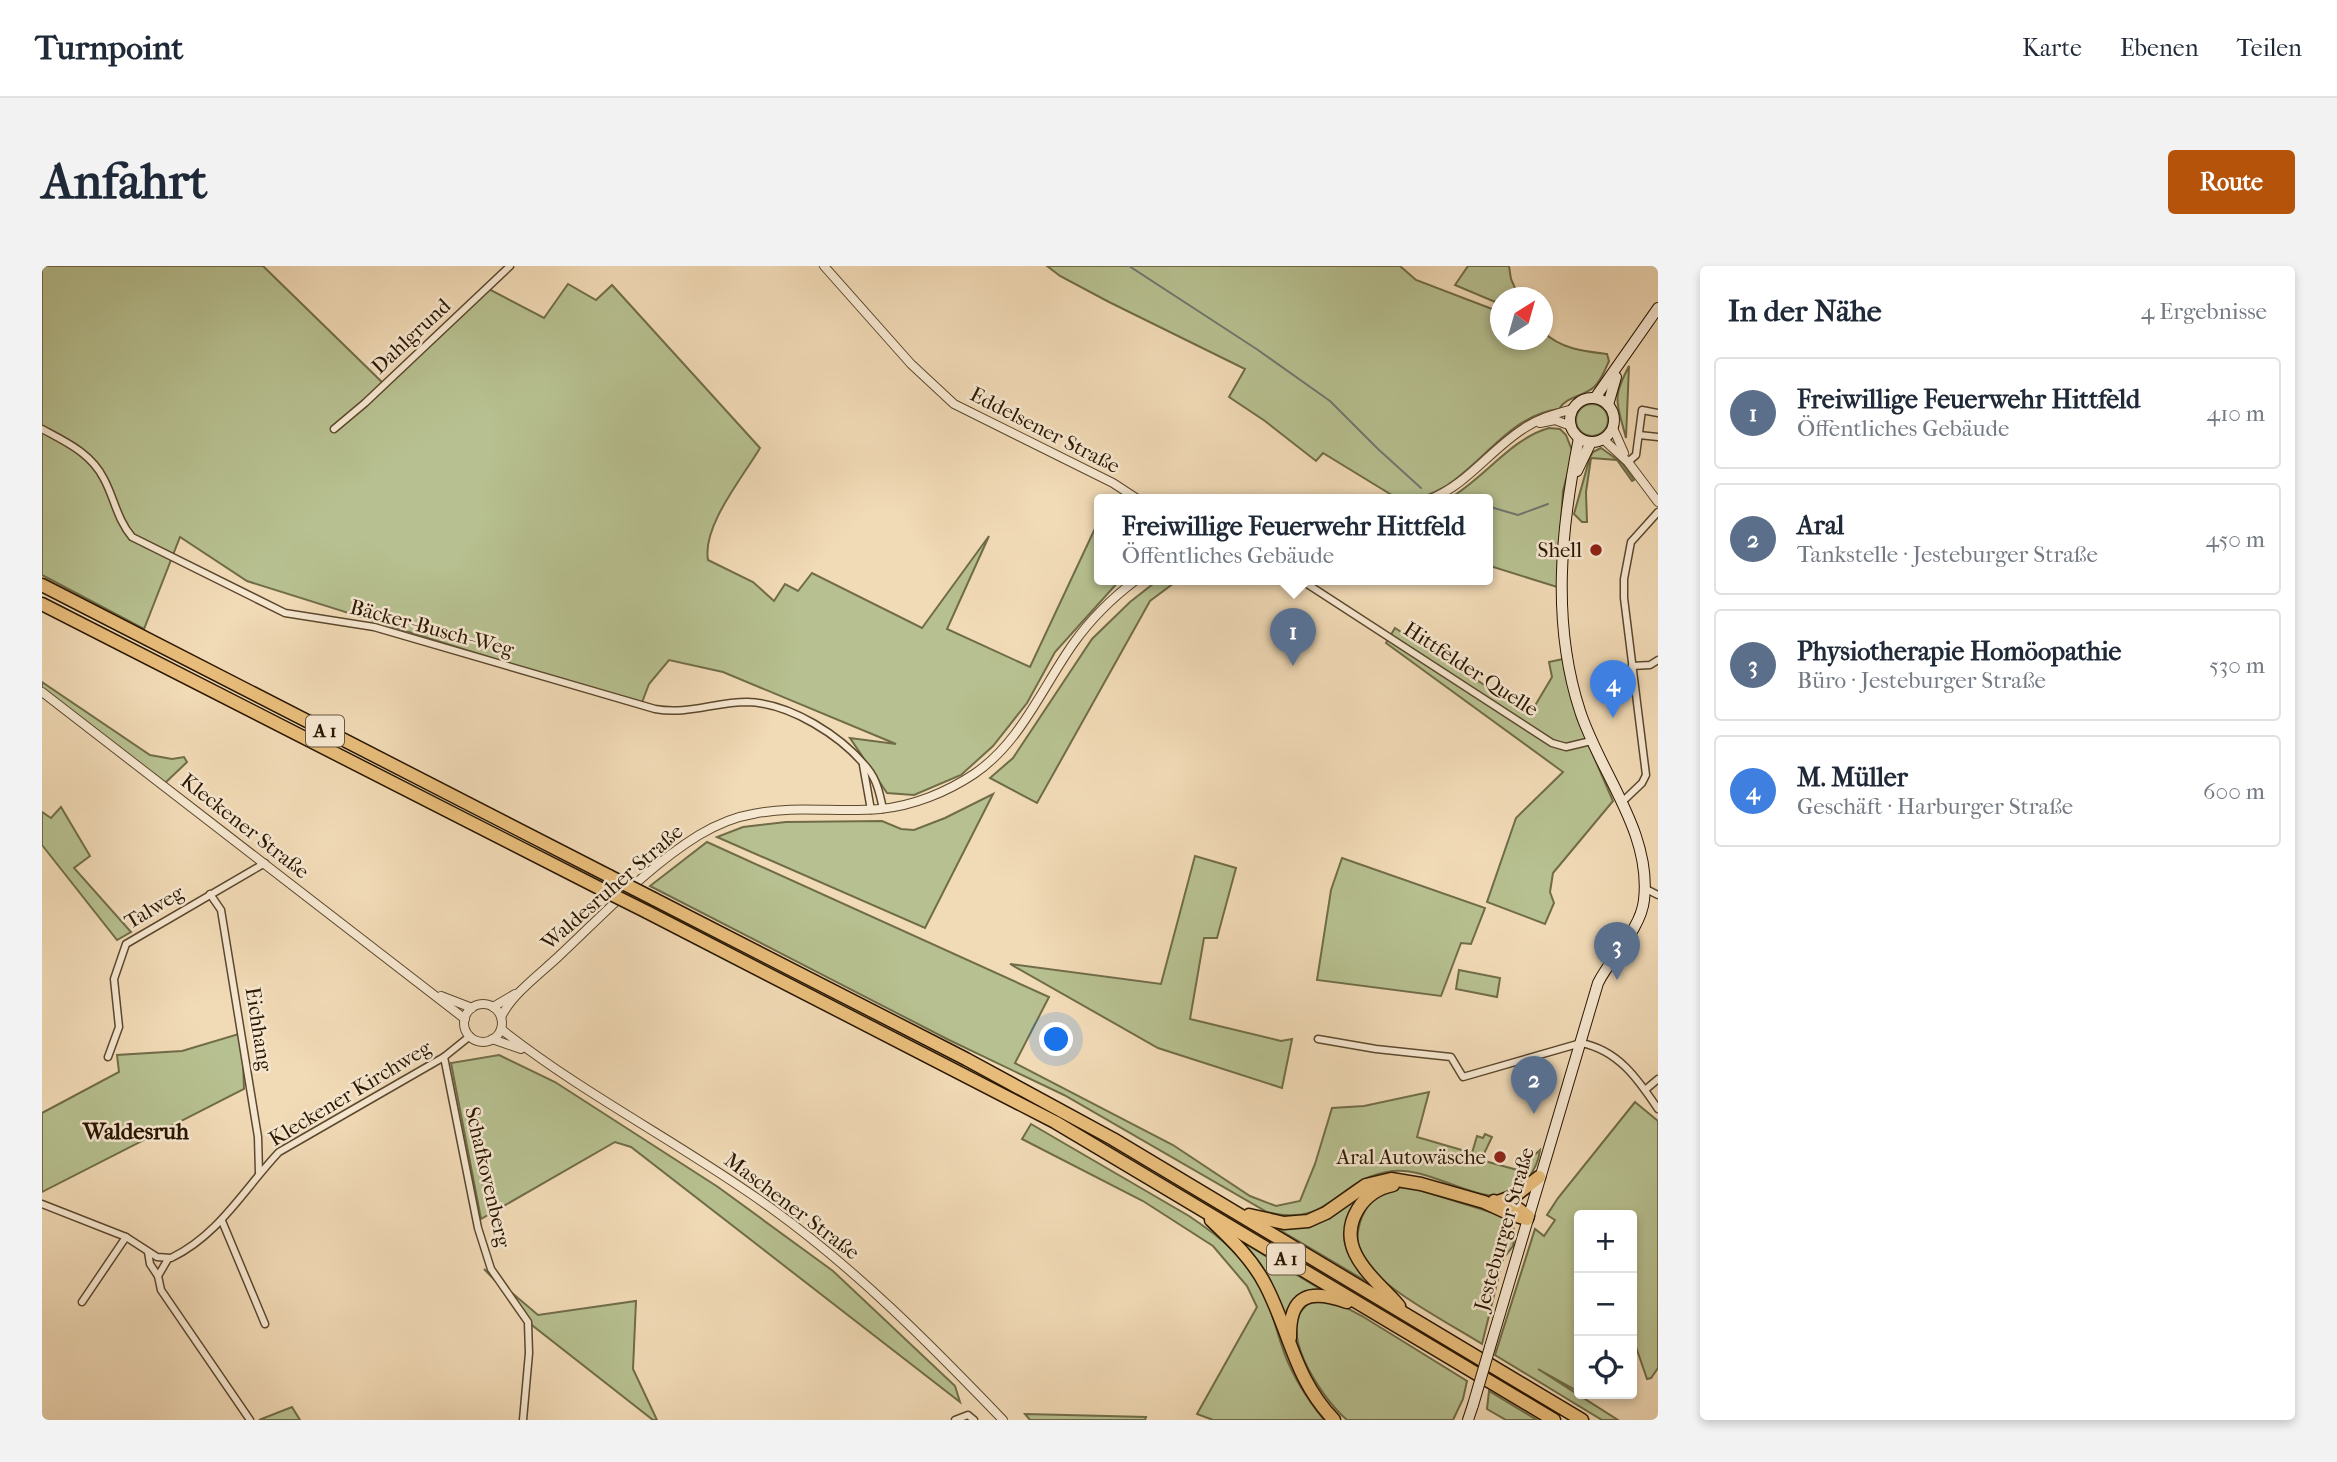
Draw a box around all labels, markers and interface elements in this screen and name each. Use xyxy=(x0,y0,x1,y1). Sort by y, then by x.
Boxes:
text: Turnpoint xyxy=(35,29,183,68)
text: Karte xyxy=(2022,34,2082,62)
text: Ebenen xyxy=(2120,34,2199,62)
text: Teilen xyxy=(2237,34,2302,62)
button: Route xyxy=(2168,150,2295,214)
text: Anfahrt xyxy=(42,153,207,211)
north arrow xyxy=(1490,287,1553,350)
street label: Dahlgrund xyxy=(367,293,456,379)
text: In der Nähe xyxy=(1728,294,1882,329)
text: 4 Ergebnisse xyxy=(2141,298,2267,325)
street label: Eddelsener Straße xyxy=(966,382,1124,478)
text: Freiwillige Feuerwehr Hittfeld xyxy=(1797,384,2140,415)
text: 1 xyxy=(1749,400,1757,427)
text: 410 m xyxy=(2207,400,2265,427)
text: Öffentliches Gebäude xyxy=(1797,415,2009,442)
popup xyxy=(1094,494,1493,585)
text: Aral xyxy=(1797,510,1844,541)
text: Freiwillige Feuerwehr Hittfeld xyxy=(1122,511,1465,542)
text: 2 xyxy=(1747,526,1759,553)
text: 450 m xyxy=(2205,526,2265,553)
place label: Shell xyxy=(1538,538,1582,562)
text: Tankstelle · Jesteburger Straße xyxy=(1797,541,2098,568)
text: Öffentliches Gebäude xyxy=(1122,542,1334,569)
marker: Shell xyxy=(1588,542,1604,558)
street label: Bäcker-Busch-Weg xyxy=(348,595,517,662)
pin: 1 xyxy=(1270,608,1316,666)
street label: Hittfelder Quelle xyxy=(1399,617,1543,721)
text: Physiotherapie Homöopathie xyxy=(1797,636,2121,667)
text: 3 xyxy=(1748,652,1758,679)
text: 530 m xyxy=(2209,652,2265,679)
pin: 4 xyxy=(1590,660,1636,718)
text: Büro · Jesteburger Straße xyxy=(1797,667,2046,694)
road number: A 1 xyxy=(306,716,344,746)
text: M. Müller xyxy=(1797,762,1908,793)
street label: Kleckener Straße xyxy=(176,768,314,884)
text: 4 xyxy=(1746,778,1760,805)
text: 600 m xyxy=(2203,778,2265,805)
text: Geschäft · Harburger Straße xyxy=(1797,793,2073,820)
street label: Waldesruher Straße xyxy=(536,819,688,956)
street label: Talweg xyxy=(120,880,188,934)
pin: 3 xyxy=(1594,922,1640,980)
street label: Eichhang xyxy=(241,985,278,1074)
your location xyxy=(1039,1022,1073,1056)
street label: Kleckener Kirchweg xyxy=(265,1035,436,1151)
pin: 2 xyxy=(1511,1056,1557,1114)
street label: Schafkovenberg xyxy=(460,1105,516,1250)
district label: Waldesruh xyxy=(82,1118,190,1145)
street label: Jesteburger Straße xyxy=(1469,1144,1539,1315)
place label: Aral Autowäsche xyxy=(1335,1145,1486,1169)
street label: Maschener Straße xyxy=(720,1147,864,1265)
marker: Aral Autowäsche xyxy=(1492,1149,1508,1165)
map controls xyxy=(1574,1210,1637,1399)
button: + xyxy=(1574,1210,1637,1273)
road number: A 1 xyxy=(1267,1244,1305,1275)
button: − xyxy=(1574,1273,1637,1336)
button: locate xyxy=(1574,1336,1637,1399)

